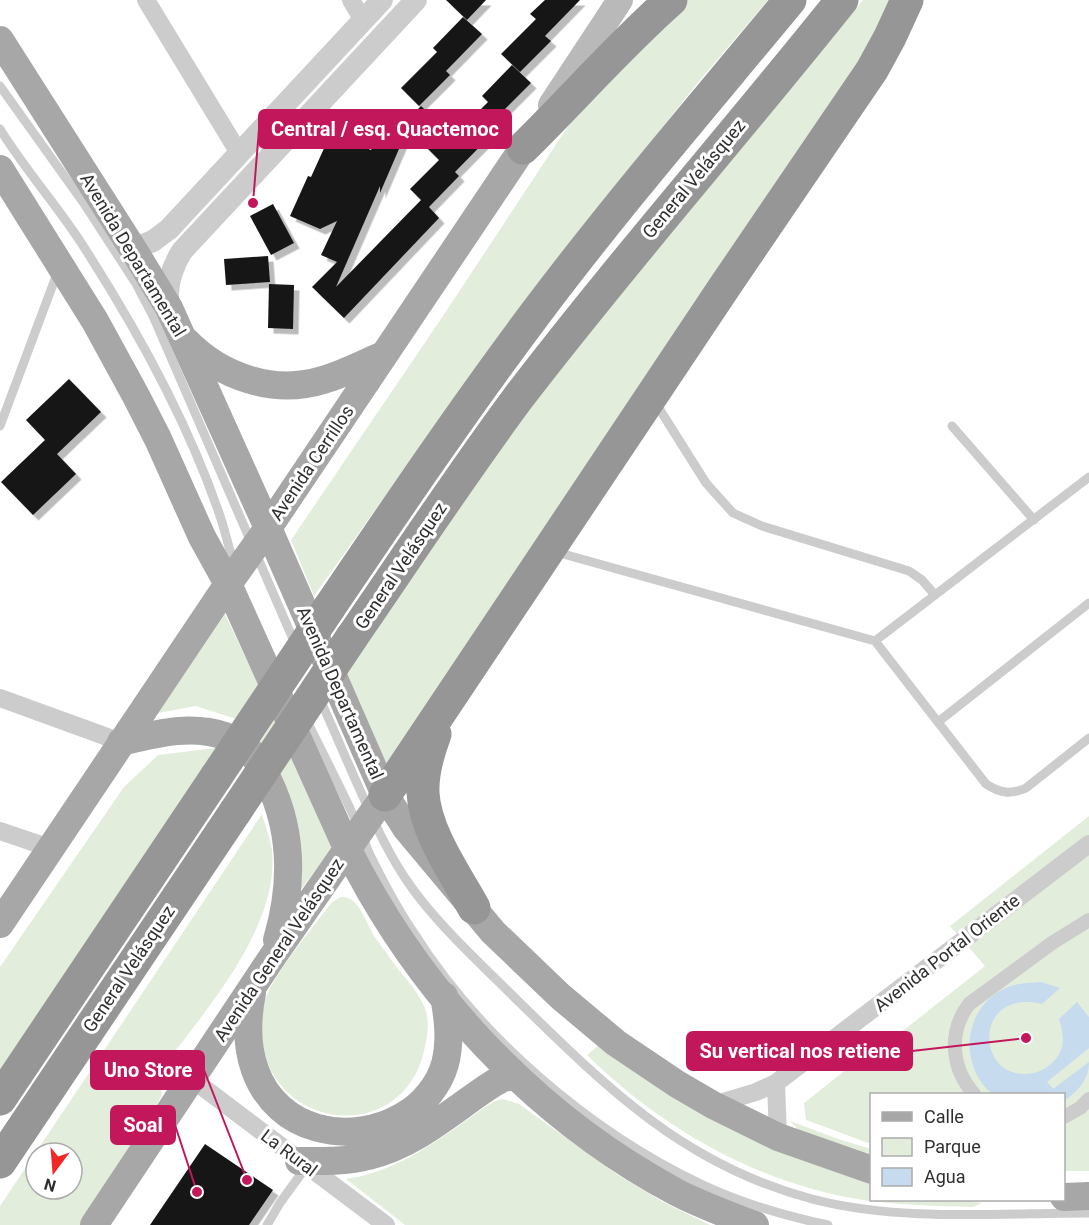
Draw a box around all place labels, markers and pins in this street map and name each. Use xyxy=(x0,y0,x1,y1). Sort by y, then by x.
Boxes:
callout: Central / esq. Quactemoc xyxy=(259,110,511,148)
callout: Su vertical nos retiene xyxy=(687,1032,912,1070)
callout: Uno Store xyxy=(91,1051,204,1089)
callout: Soal xyxy=(111,1106,175,1144)

